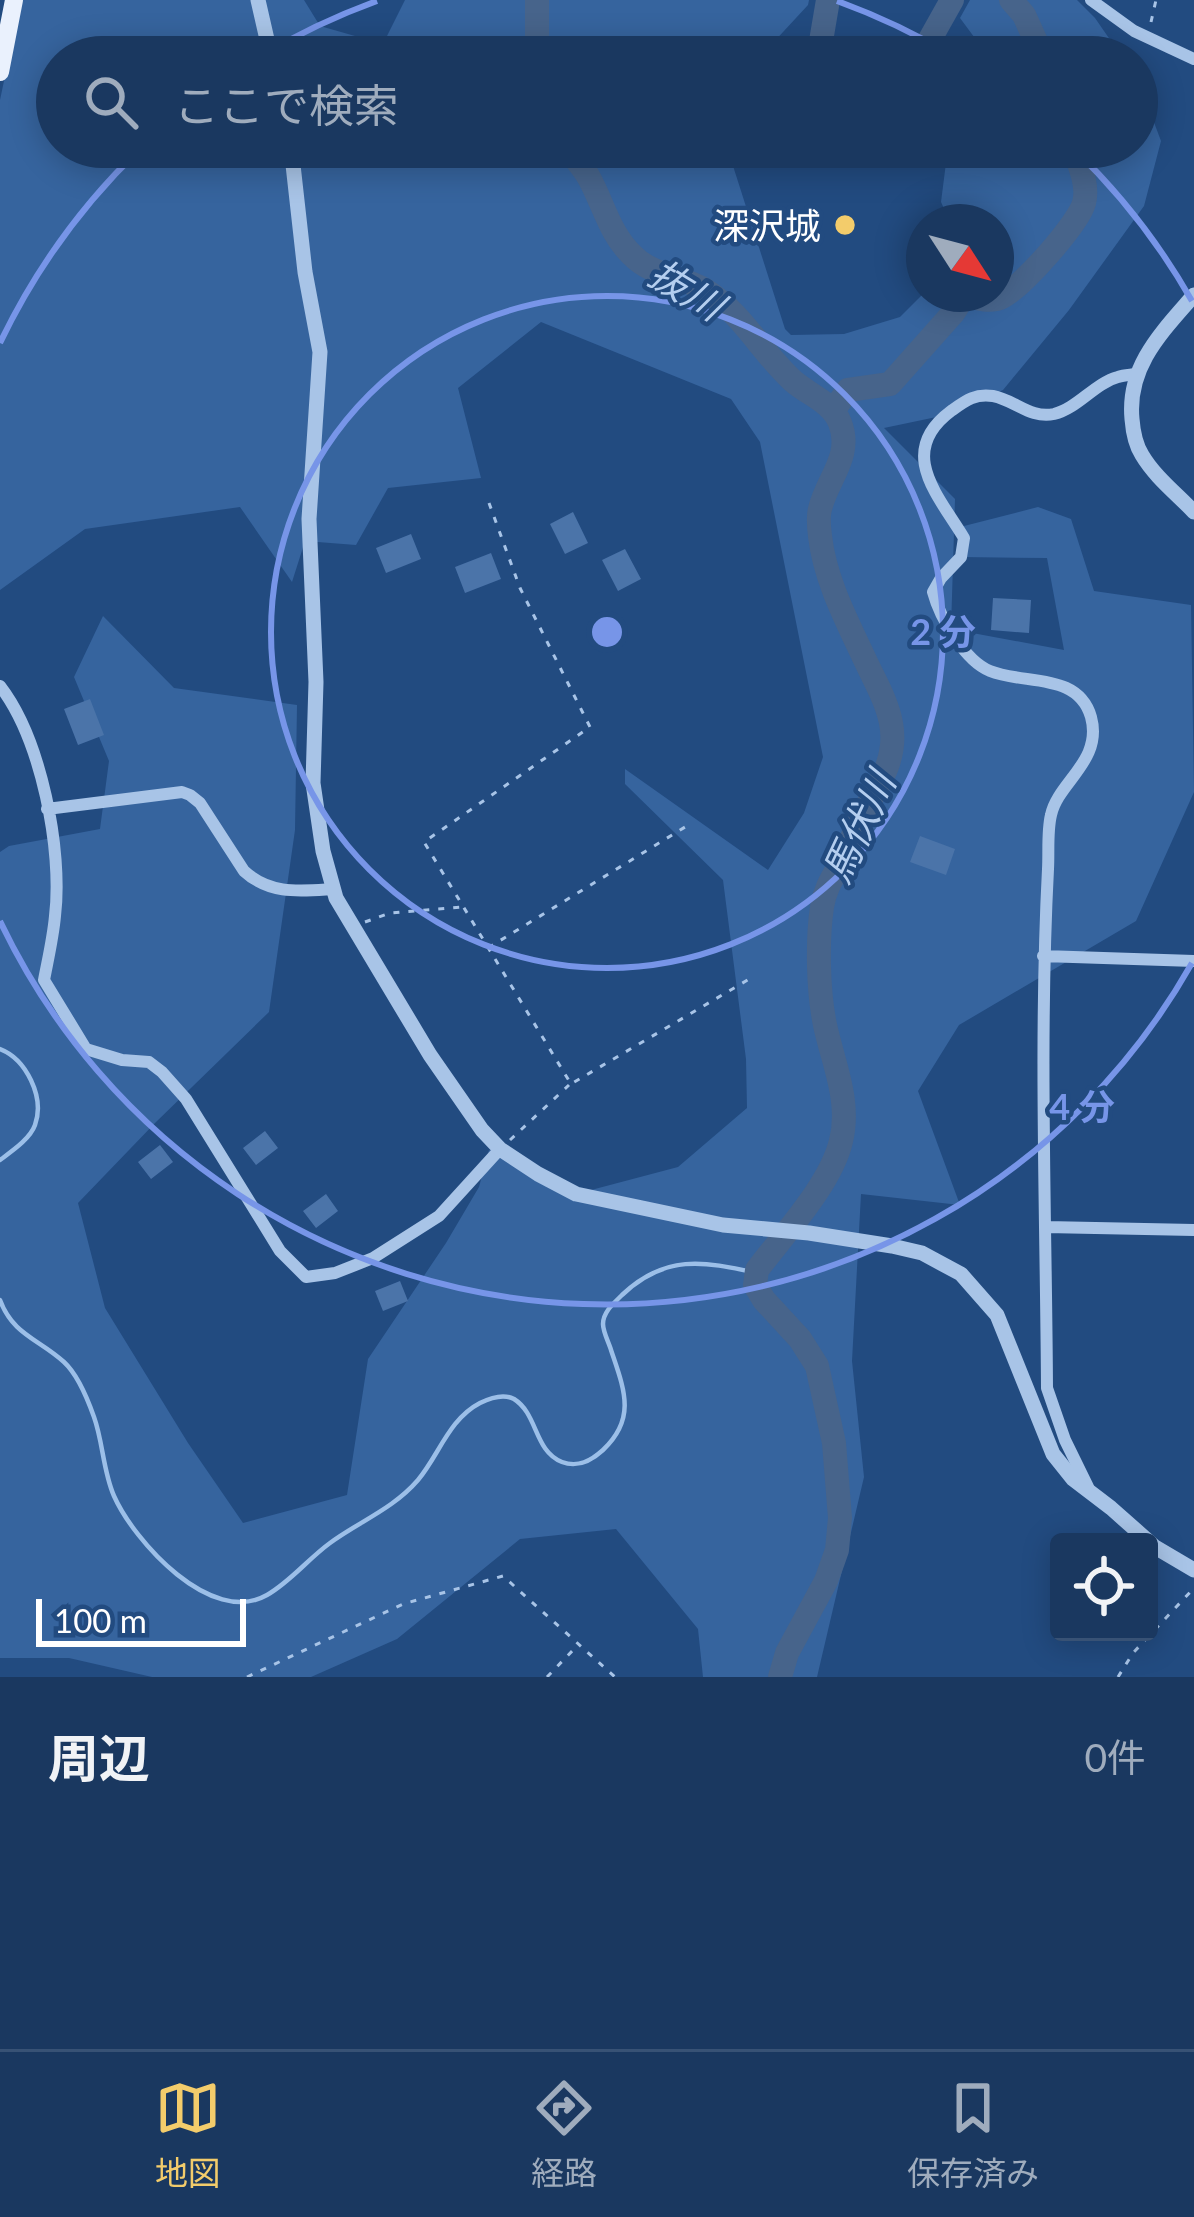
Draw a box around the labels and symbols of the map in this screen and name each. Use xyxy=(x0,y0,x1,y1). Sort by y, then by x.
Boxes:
place label: 深沢城 xyxy=(713,203,821,247)
north arrow xyxy=(906,204,1014,312)
marker: 深沢城 xyxy=(832,212,858,238)
water label: 抜川 xyxy=(642,249,736,331)
text: 2 分 xyxy=(910,609,976,653)
centre of rings xyxy=(586,611,628,653)
water label: 馬伏川 xyxy=(812,761,905,890)
text: 4 分 xyxy=(1049,1084,1115,1128)
scale bar xyxy=(36,1593,246,1646)

